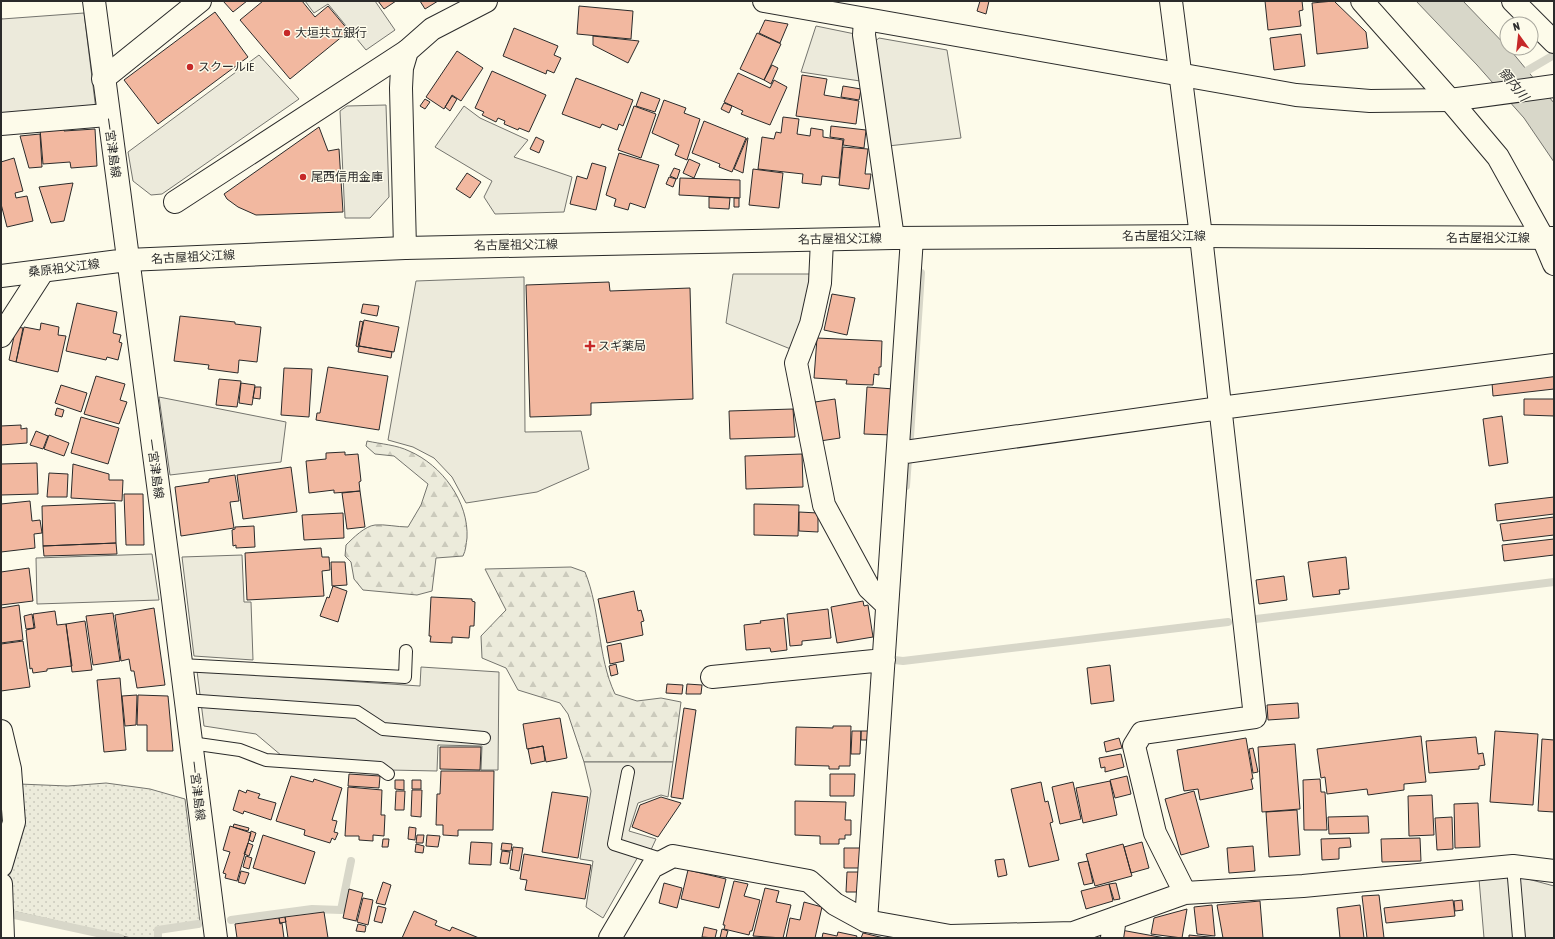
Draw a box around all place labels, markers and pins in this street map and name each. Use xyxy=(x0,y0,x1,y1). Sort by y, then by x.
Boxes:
place label: 大垣共立銀行 xyxy=(295,26,367,40)
marker: 大垣共立銀行 xyxy=(282,28,292,38)
place label: スクールIE xyxy=(198,60,254,74)
marker: スクールIE xyxy=(185,62,195,72)
place label: 尾西信用金庫 xyxy=(311,170,383,184)
marker: 尾西信用金庫 xyxy=(298,172,308,182)
place label: スギ薬局 xyxy=(598,339,646,353)
marker: スギ薬局 xyxy=(585,341,595,351)

